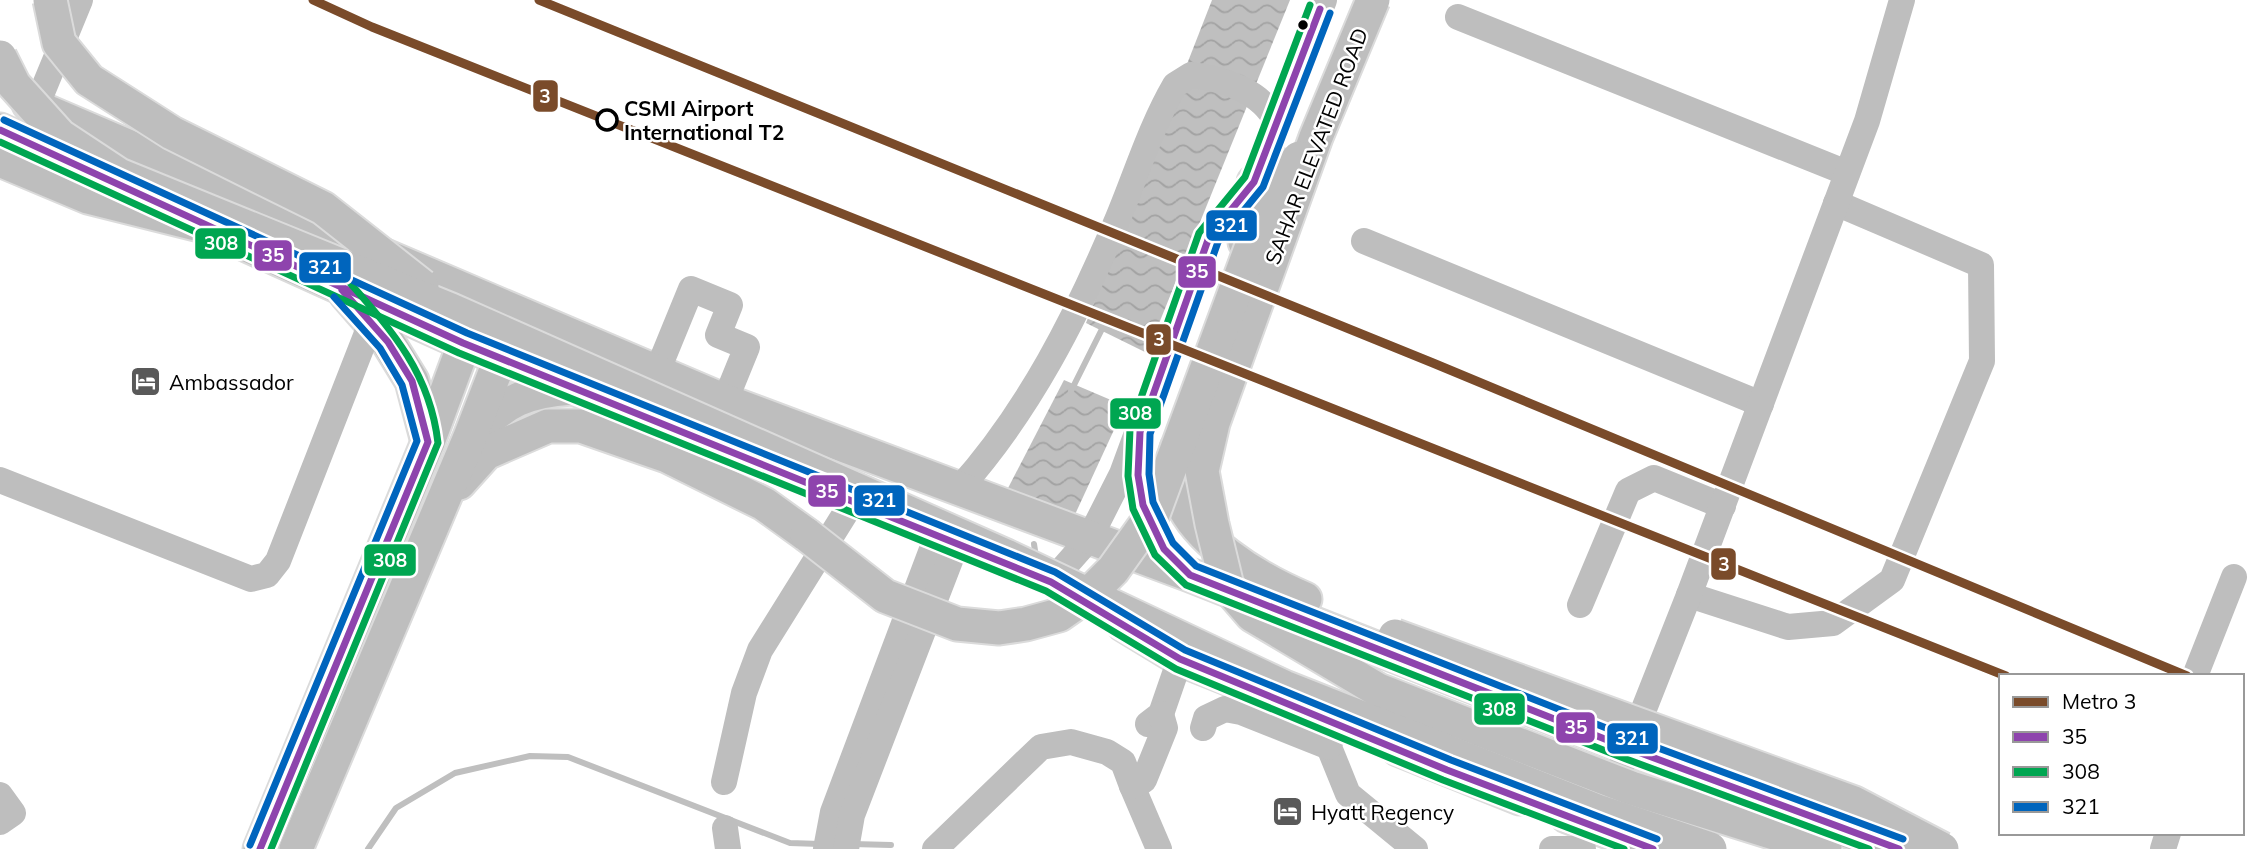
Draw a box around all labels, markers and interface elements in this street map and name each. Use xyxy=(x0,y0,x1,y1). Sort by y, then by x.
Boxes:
unlabelled marker xyxy=(1296,18,1310,32)
street label: SAHAR ELEVATED ROAD xyxy=(1259,24,1373,268)
line badge: 3 xyxy=(532,79,559,113)
text: 3 xyxy=(539,84,551,108)
place label: CSMI Airport International T2 xyxy=(624,95,784,145)
marker: CSMI Airport International T2 xyxy=(596,109,618,131)
line badge: 321 xyxy=(1205,209,1258,242)
text: 321 xyxy=(1214,213,1248,237)
line badge: 308 xyxy=(194,227,247,260)
text: 308 xyxy=(204,231,238,255)
line badge: 35 xyxy=(253,239,293,272)
text: 35 xyxy=(262,243,284,267)
line badge: 321 xyxy=(298,251,352,284)
text: 321 xyxy=(308,255,342,279)
line badge: 35 xyxy=(1177,255,1217,289)
text: 35 xyxy=(1186,259,1208,283)
line badge: 3 xyxy=(1145,323,1172,356)
text: 3 xyxy=(1153,327,1165,351)
hotel icon: Ambassador xyxy=(129,365,163,399)
place label: Ambassador xyxy=(169,369,294,395)
line badge: 308 xyxy=(1109,397,1162,430)
text: 308 xyxy=(1118,401,1152,425)
line badge: 35 xyxy=(807,474,847,508)
text: 35 xyxy=(816,479,838,503)
line badge: 321 xyxy=(853,484,906,517)
text: 321 xyxy=(862,488,896,512)
line badge: 308 xyxy=(363,543,417,577)
line badge: 3 xyxy=(1710,547,1737,581)
text: 308 xyxy=(373,548,407,572)
text: 3 xyxy=(1718,552,1730,576)
legend xyxy=(1999,674,2244,835)
text: Metro 3 xyxy=(2062,688,2136,714)
line badge: 308 xyxy=(1473,692,1526,726)
text: 308 xyxy=(1482,697,1516,721)
line badge: 35 xyxy=(1555,711,1596,744)
text: 35 xyxy=(1565,715,1587,739)
line badge: 321 xyxy=(1606,722,1659,755)
text: 35 xyxy=(2062,723,2087,749)
text: 321 xyxy=(1615,726,1649,750)
text: 308 xyxy=(2062,758,2100,784)
text: 321 xyxy=(2062,793,2100,819)
hotel icon: Hyatt Regency xyxy=(1271,795,1305,829)
place label: Hyatt Regency xyxy=(1311,799,1454,825)

